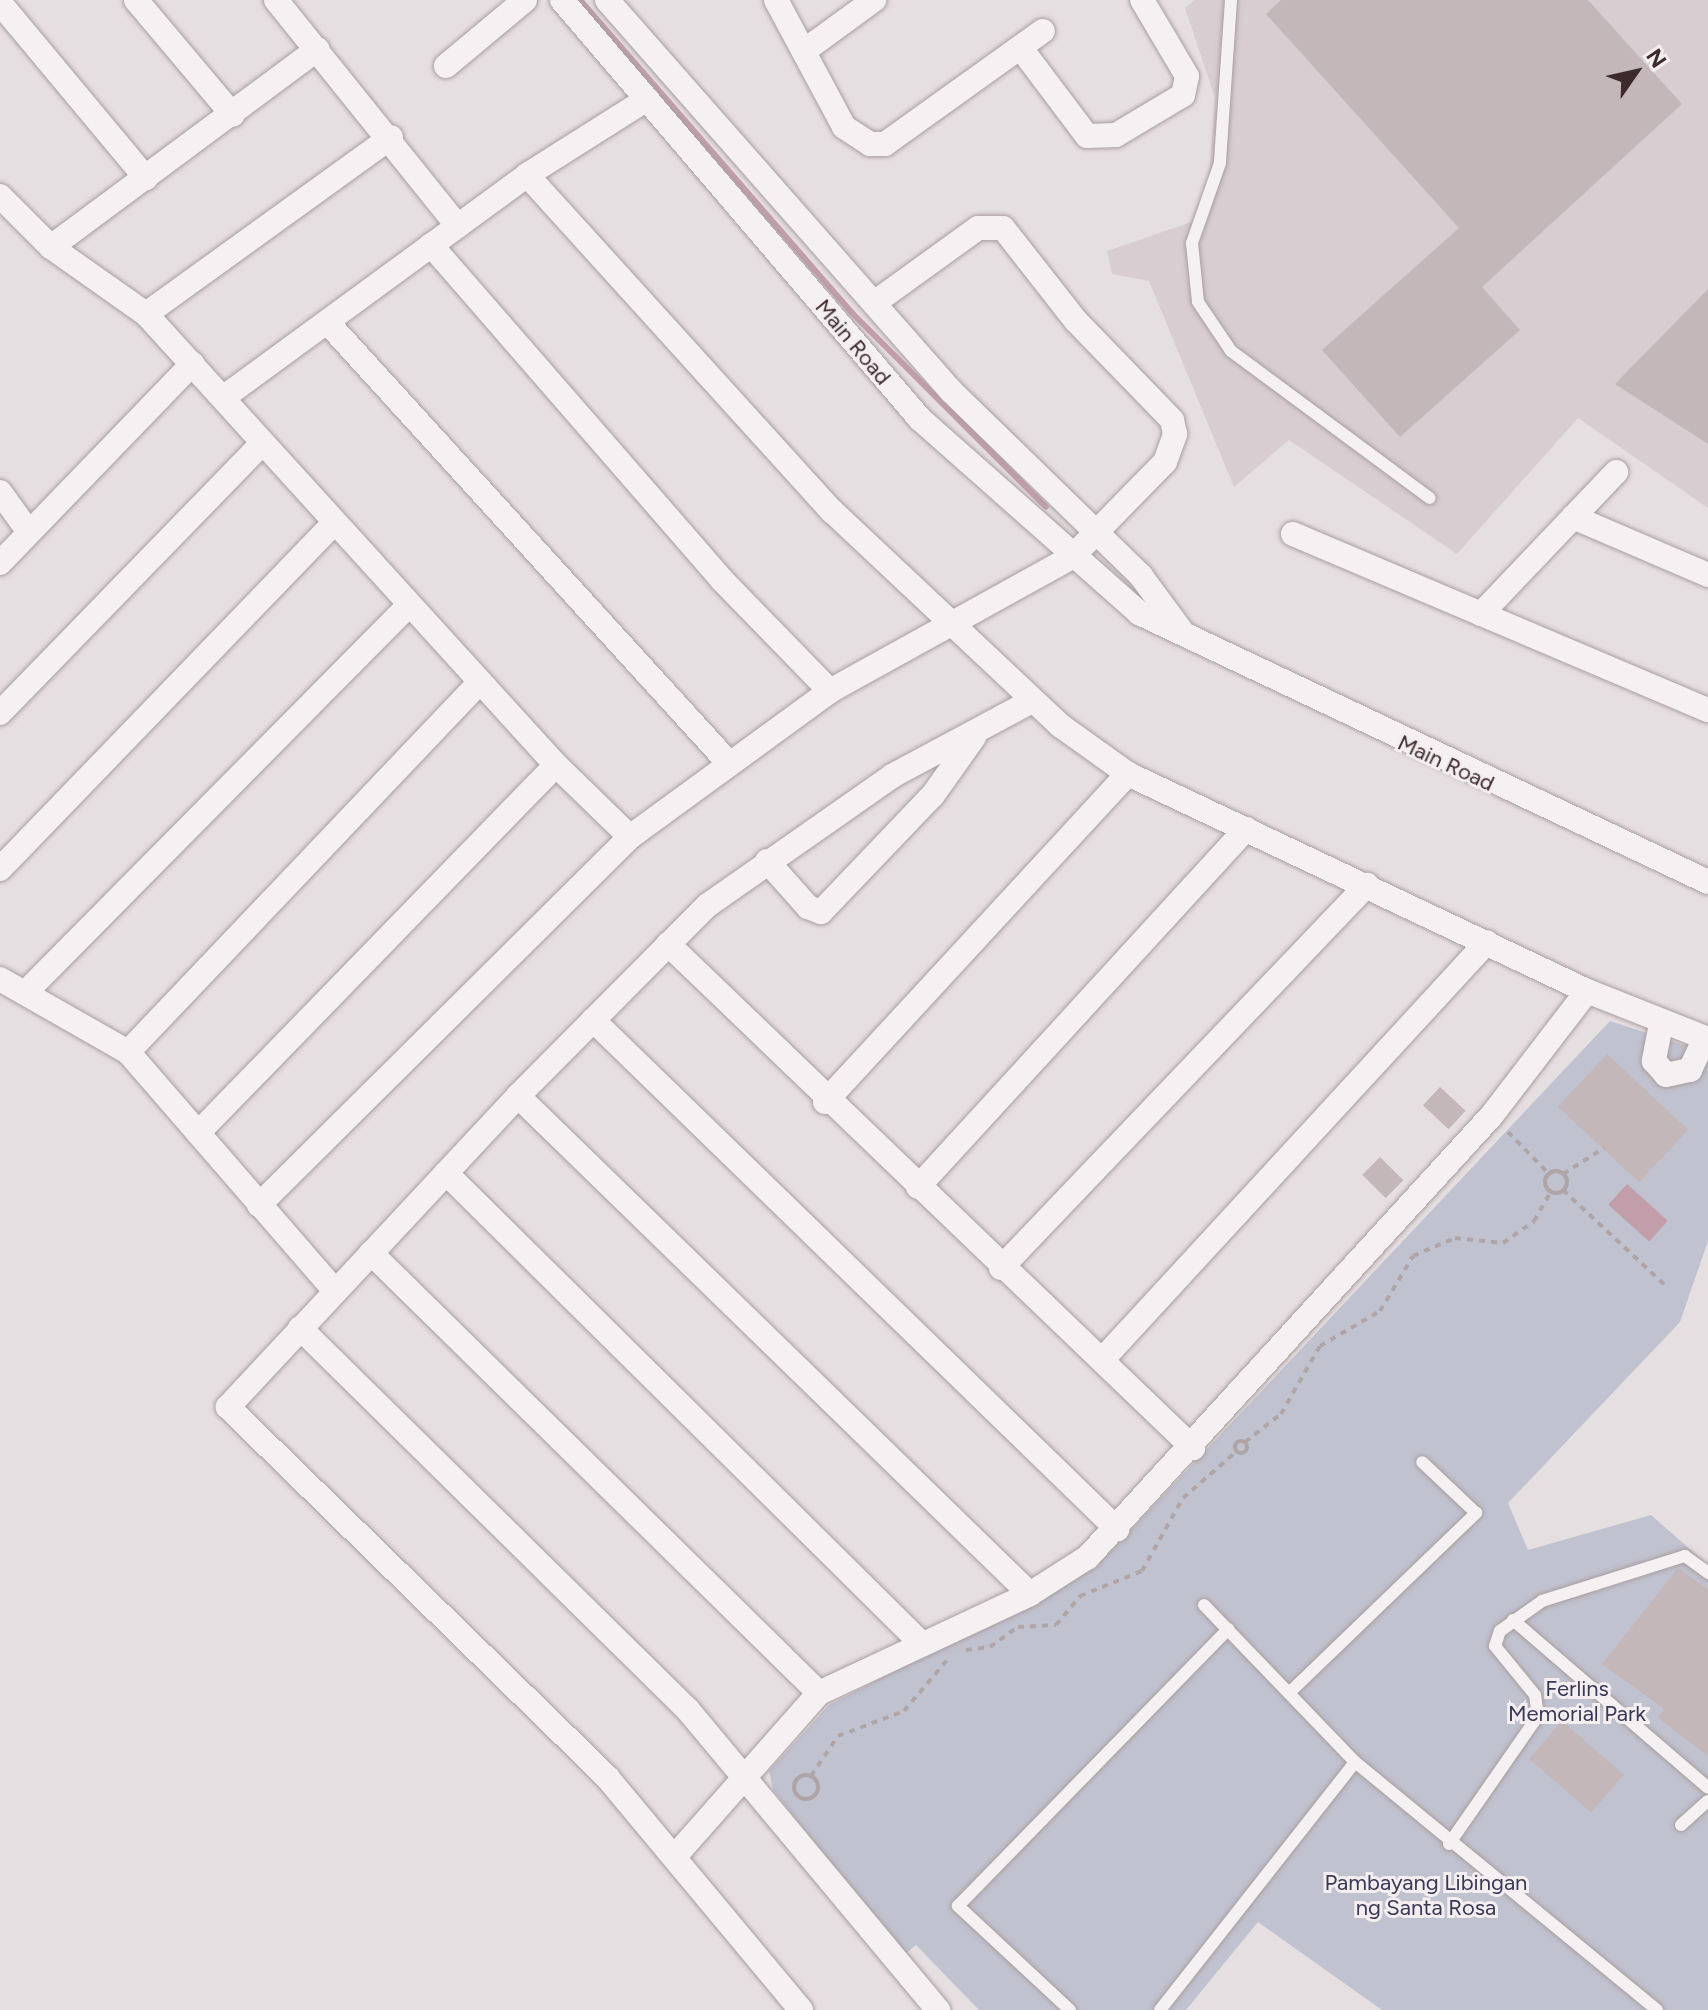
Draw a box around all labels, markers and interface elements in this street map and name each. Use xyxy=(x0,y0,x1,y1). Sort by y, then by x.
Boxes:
north arrow xyxy=(1596,32,1676,112)
text: N xyxy=(1640,44,1672,73)
street label: Main Road xyxy=(810,294,896,390)
street label: Main Road xyxy=(1394,729,1498,797)
park label: Ferlins Memorial Park xyxy=(1508,1675,1646,1726)
park label: Pambayang Libingan ng Santa Rosa xyxy=(1325,1869,1527,1920)

